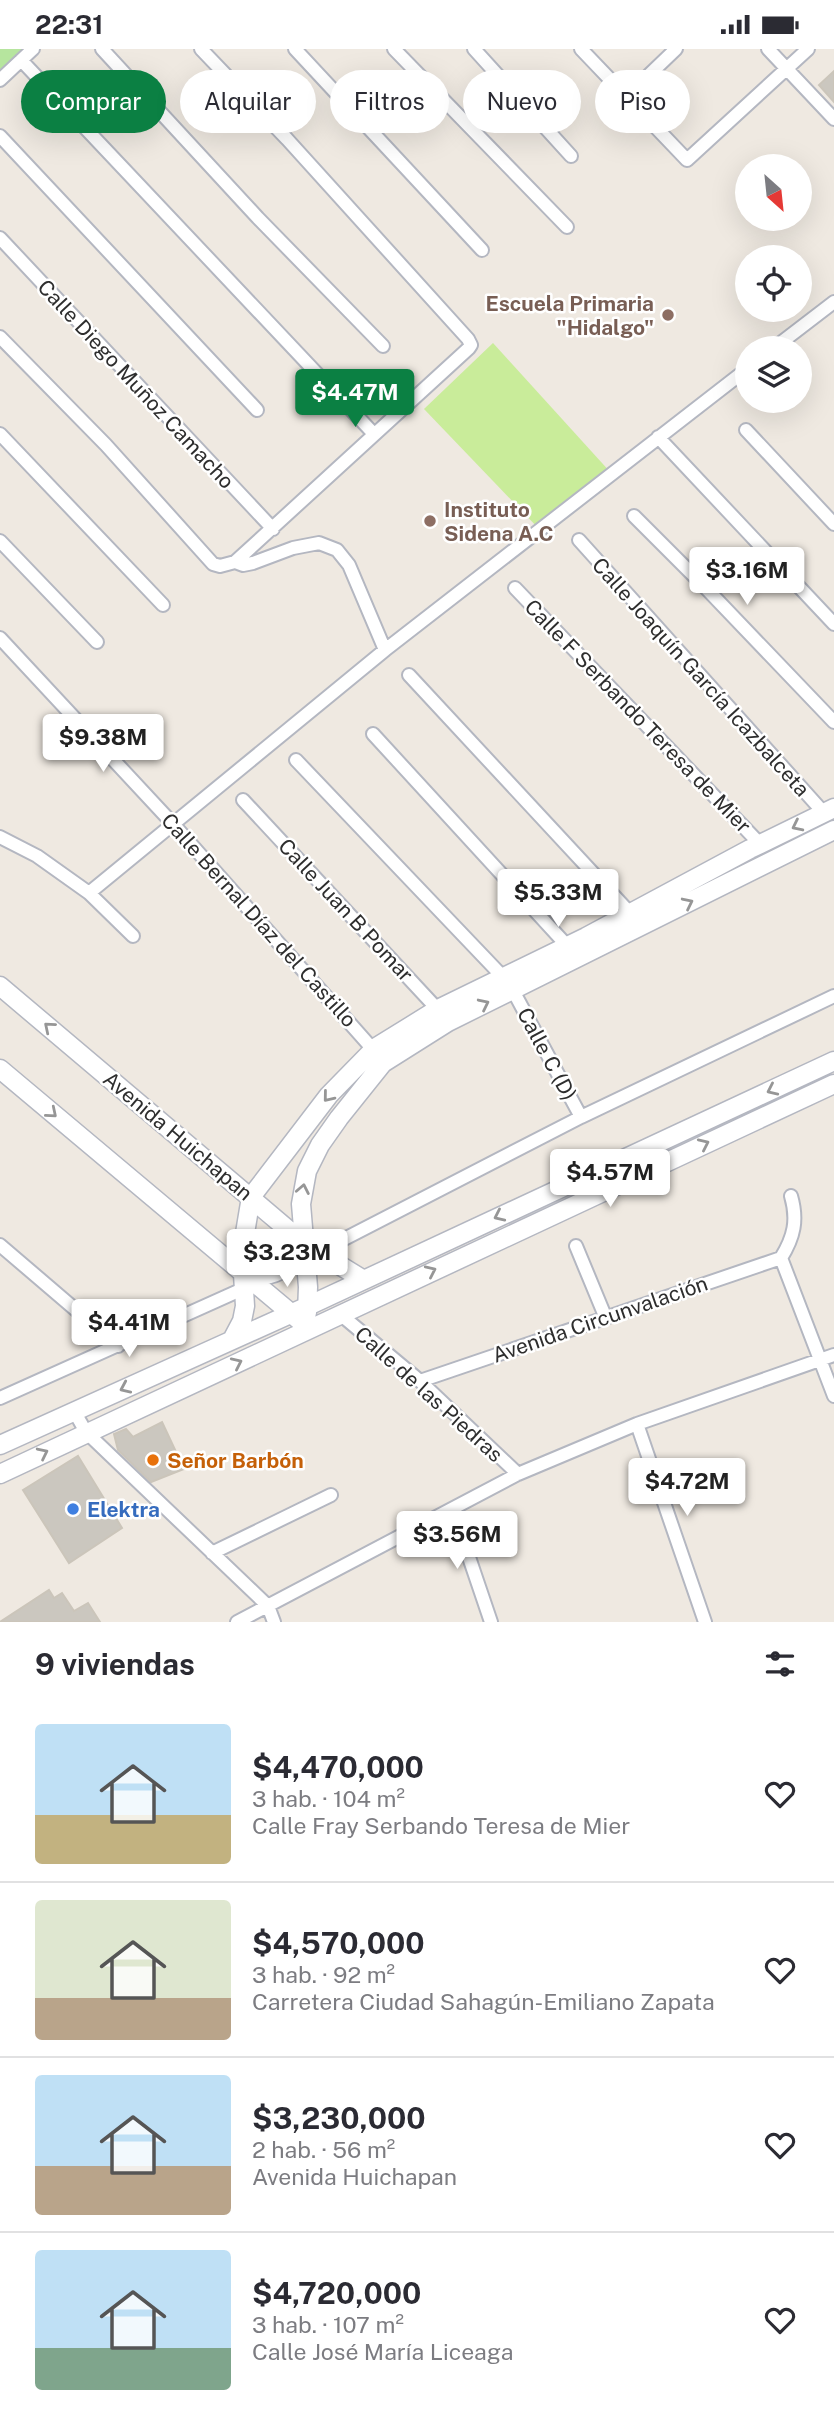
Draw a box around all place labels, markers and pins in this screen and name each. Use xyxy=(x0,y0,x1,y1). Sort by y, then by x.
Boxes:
place label: Escuela Primaria "Hidalgo" xyxy=(485,291,654,340)
marker: Escuela Primaria "Hidalgo" xyxy=(660,307,676,323)
pin: $4.47M xyxy=(298,369,412,429)
place label: Instituto Sidena A.C xyxy=(444,497,554,546)
marker: Instituto Sidena A.C xyxy=(422,513,438,529)
pin: $3.16M xyxy=(690,547,804,607)
pin: $9.38M xyxy=(46,715,160,774)
pin: $5.33M xyxy=(501,869,615,929)
pin: $4.57M xyxy=(553,1149,667,1209)
pin: $3.23M xyxy=(230,1229,344,1289)
pin: $4.41M xyxy=(72,1299,186,1359)
place label: Señor Barbón xyxy=(167,1448,304,1473)
marker: Señor Barbón xyxy=(145,1452,161,1468)
pin: $4.72M xyxy=(630,1459,744,1518)
place label: Elektra xyxy=(87,1497,160,1522)
marker: Elektra xyxy=(65,1501,81,1517)
pin: $3.56M xyxy=(400,1511,514,1571)

